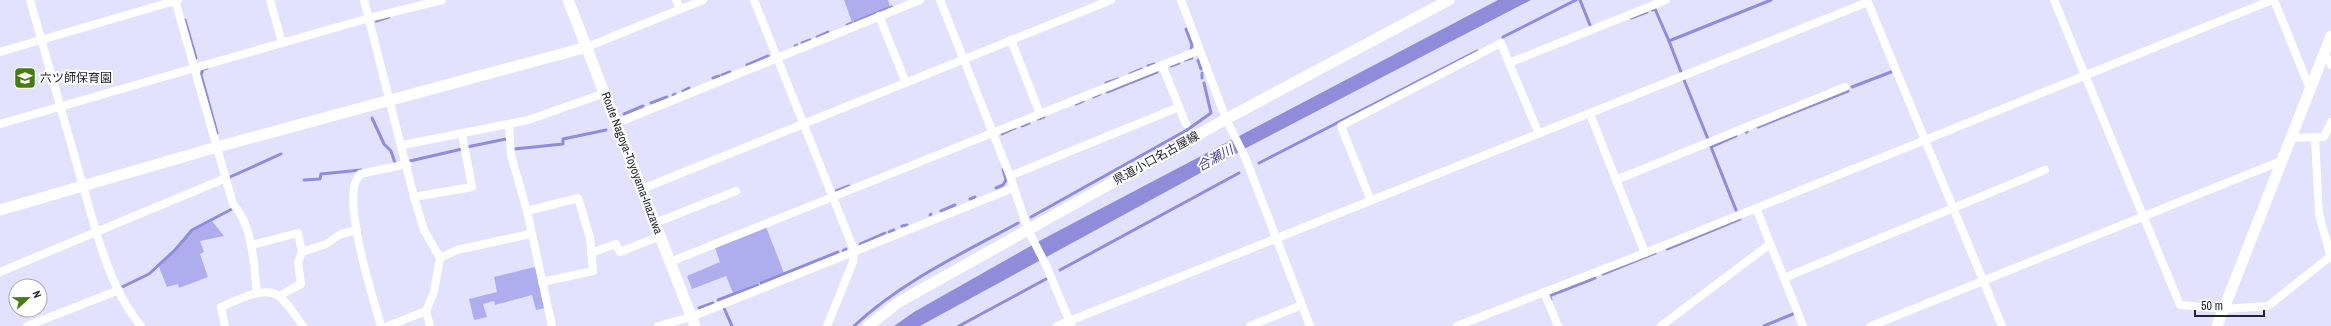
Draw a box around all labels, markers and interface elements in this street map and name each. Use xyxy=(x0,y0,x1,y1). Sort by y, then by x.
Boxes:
school or university icon: 六ツ師保育園 xyxy=(12,65,38,91)
place label: 六ツ師保育園 xyxy=(40,70,112,86)
street label: Route Nagoya-Toyoyama-Inazawa xyxy=(597,90,667,237)
street label: 県道小口名古屋線 xyxy=(1110,128,1202,188)
water label: 合瀬川 xyxy=(1194,140,1238,175)
north arrow xyxy=(8,278,48,318)
text: N xyxy=(30,289,45,300)
scale bar xyxy=(2195,292,2264,318)
text: 50 m xyxy=(2201,298,2223,314)

